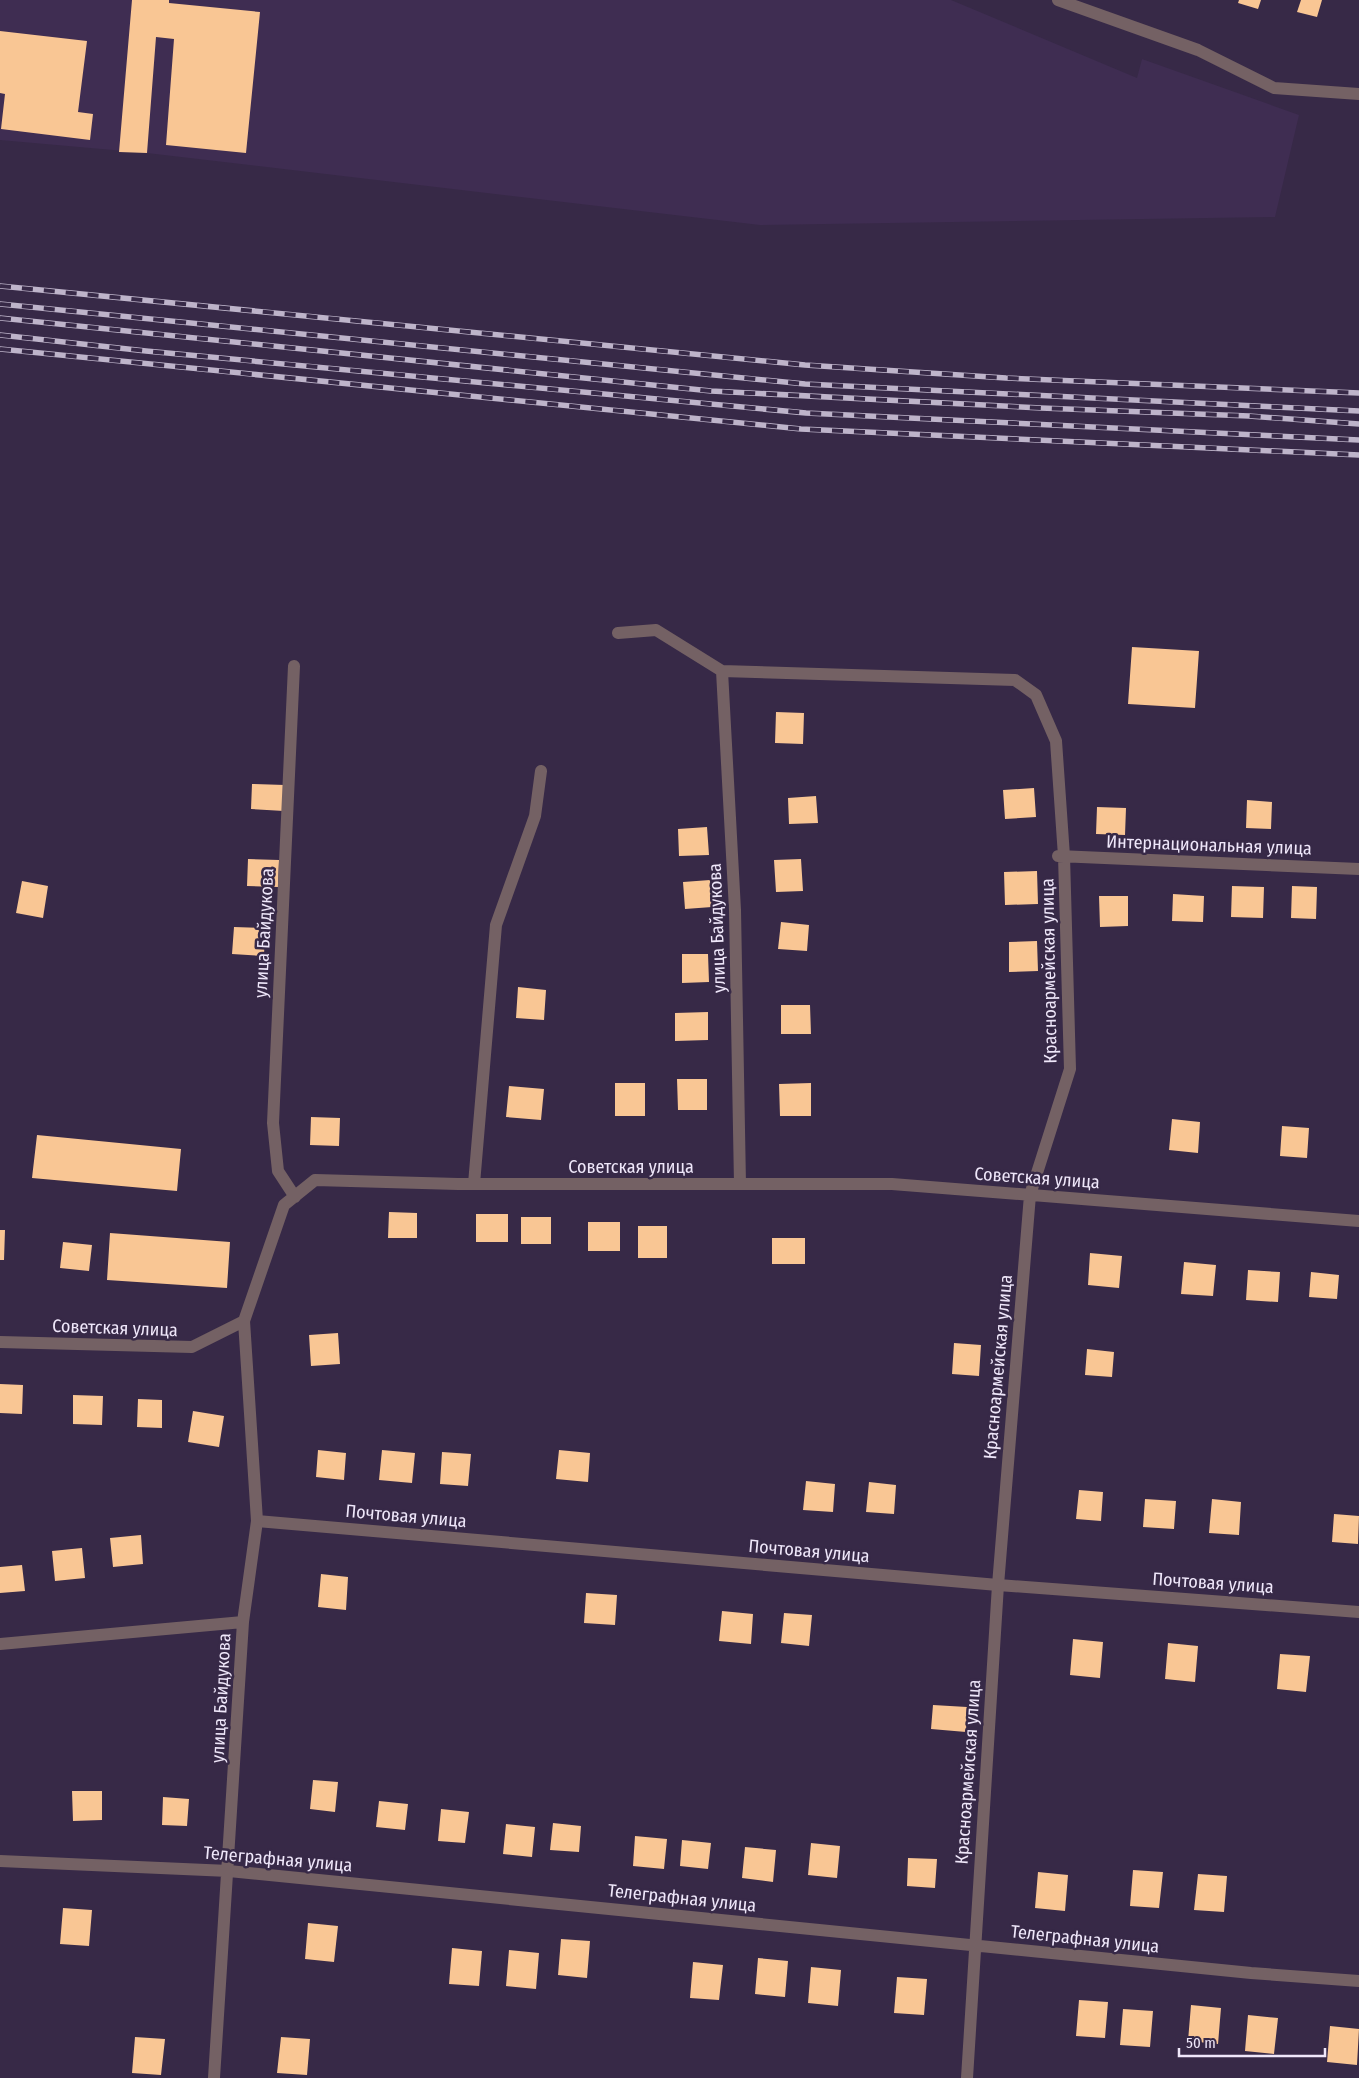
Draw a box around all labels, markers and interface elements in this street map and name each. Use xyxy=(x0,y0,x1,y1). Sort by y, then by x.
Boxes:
street label: Интернациональная улица xyxy=(1106,830,1312,860)
street label: улица Байдукова xyxy=(704,863,730,993)
street label: улица Байдукова xyxy=(250,867,278,998)
street label: Красноармейская улица xyxy=(1036,878,1062,1064)
street label: Советская улица xyxy=(568,1156,694,1178)
street label: Советская улица xyxy=(974,1163,1101,1193)
street label: Красноармейская улица xyxy=(979,1274,1017,1460)
street label: Советская улица xyxy=(52,1315,178,1341)
street label: Почтовая улица xyxy=(345,1500,468,1532)
street label: Почтовая улица xyxy=(748,1535,871,1567)
street label: Почтовая улица xyxy=(1152,1568,1275,1598)
street label: улица Байдукова xyxy=(207,1632,235,1763)
street label: Красноармейская улица xyxy=(951,1679,985,1865)
street label: Телеграфная улица xyxy=(203,1842,353,1876)
street label: Телеграфная улица xyxy=(607,1879,758,1917)
street label: Телеграфная улица xyxy=(1010,1920,1161,1958)
scale bar xyxy=(1179,2026,1325,2058)
text: 50 m xyxy=(1186,2034,1216,2052)

